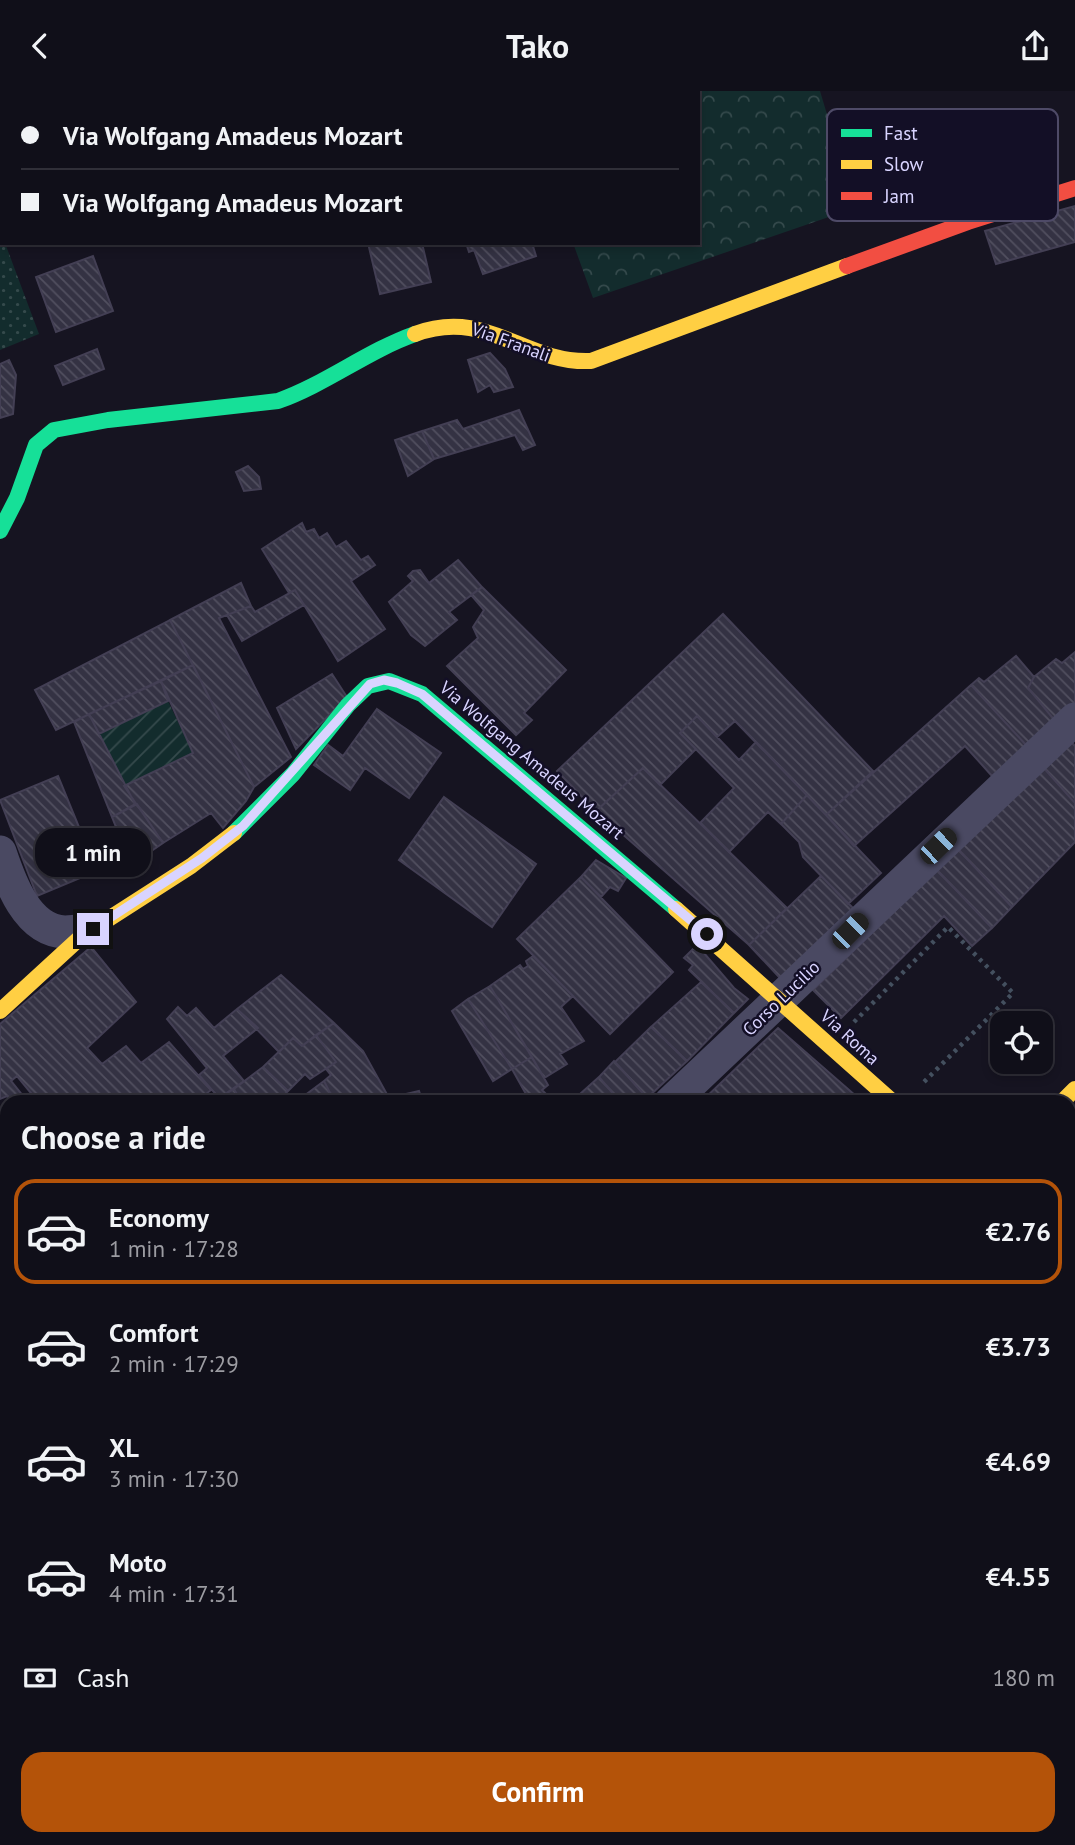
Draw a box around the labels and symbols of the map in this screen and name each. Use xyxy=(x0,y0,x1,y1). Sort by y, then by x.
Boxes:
legend xyxy=(827,109,1058,221)
text: Fast xyxy=(884,121,918,145)
text: Slow xyxy=(884,152,924,176)
text: Jam xyxy=(883,184,914,208)
street label: Via Franali xyxy=(468,317,553,367)
street label: Via Wolfgang Amadeus Mozart xyxy=(434,675,629,844)
car xyxy=(916,824,961,868)
callout: 1 min xyxy=(35,827,151,877)
car xyxy=(828,909,873,953)
route end xyxy=(77,913,109,945)
route start xyxy=(691,918,723,950)
street label: Corso Lucilio xyxy=(737,955,825,1041)
street label: Via Roma xyxy=(815,1004,884,1070)

